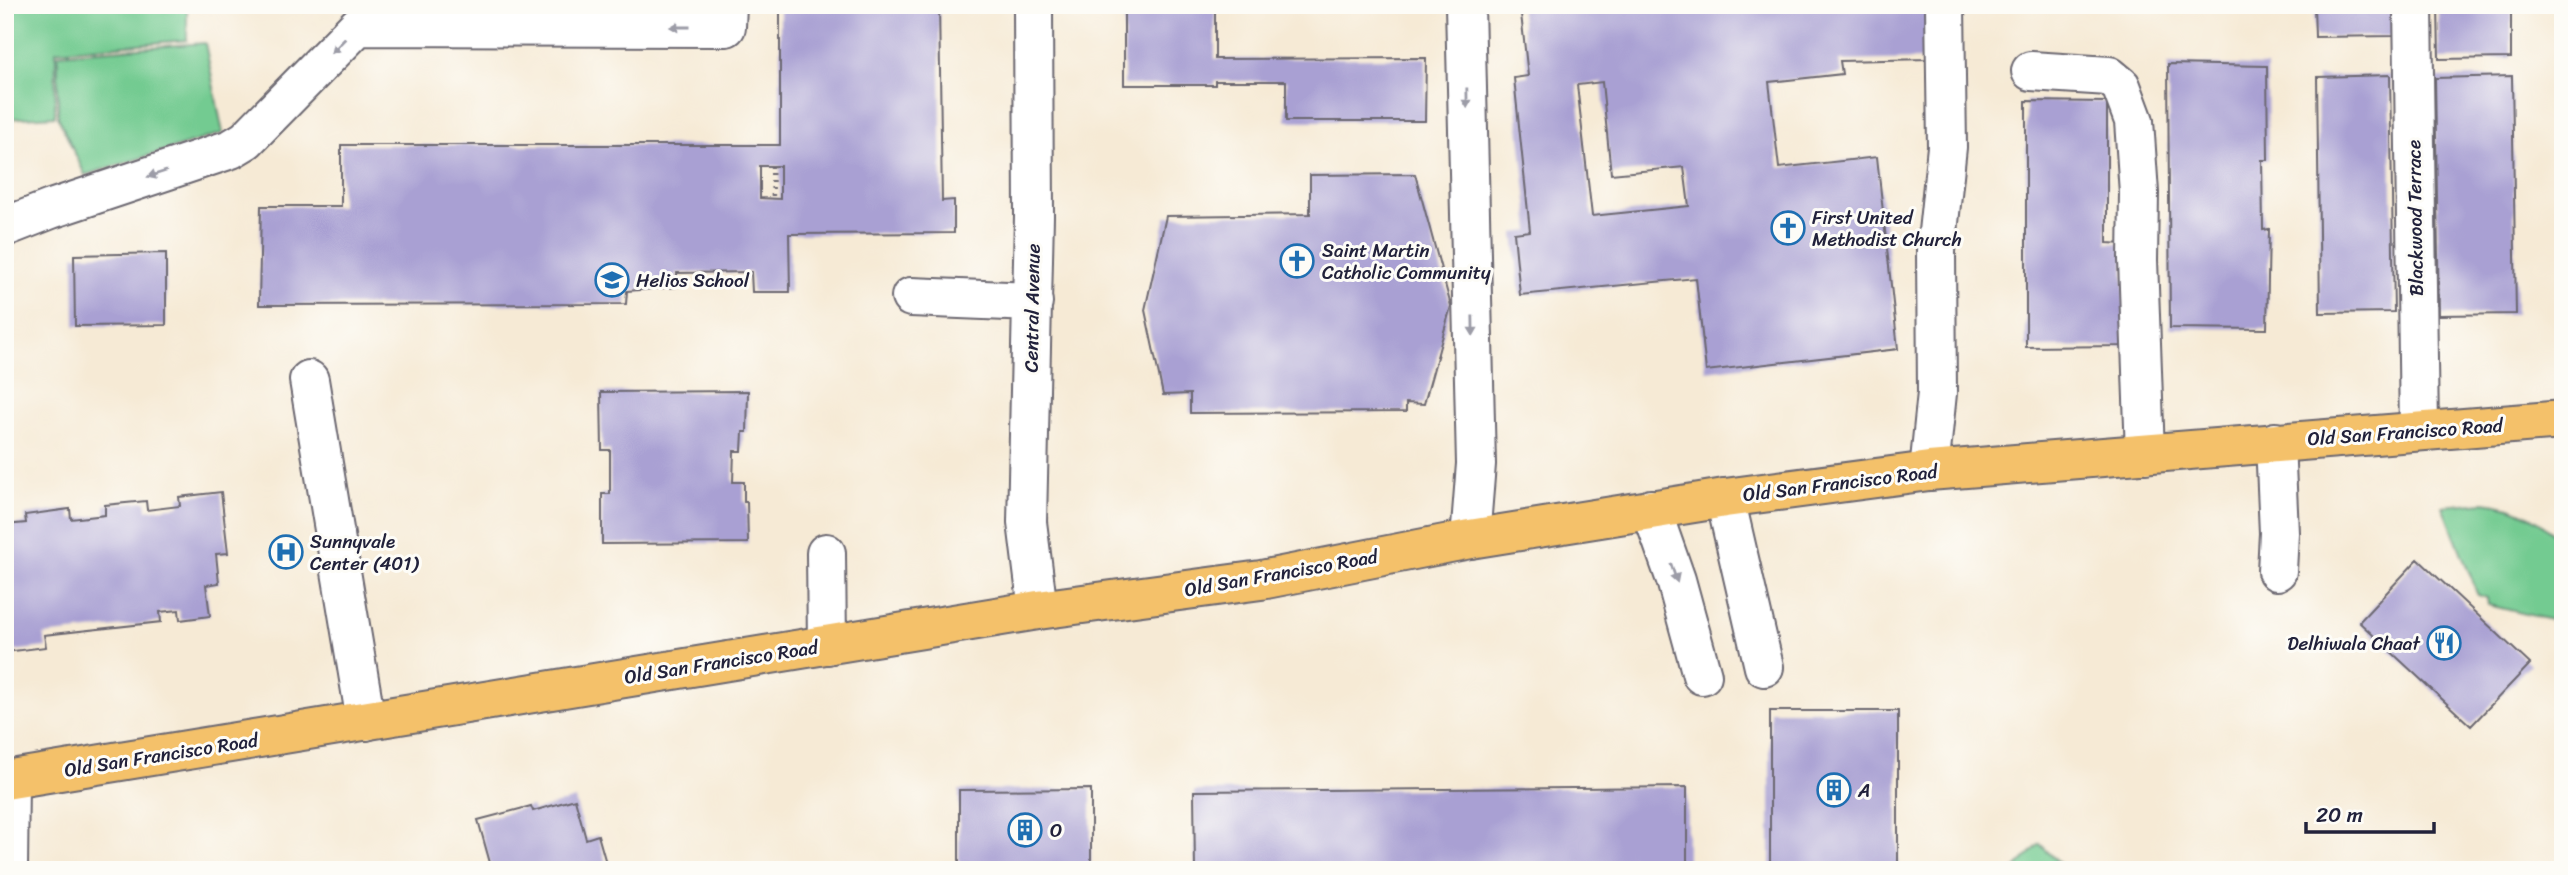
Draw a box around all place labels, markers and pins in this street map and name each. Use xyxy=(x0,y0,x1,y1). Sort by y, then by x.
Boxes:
place label: First United Methodist Church xyxy=(1812,201,1962,256)
church icon: First United Methodist Church xyxy=(1769,209,1807,247)
place label: Saint Martin Catholic Community xyxy=(1322,234,1491,289)
church icon: Saint Martin Catholic Community xyxy=(1278,242,1316,280)
school or university icon: Helios School xyxy=(593,261,631,299)
place label: Helios School xyxy=(636,264,750,297)
place label: Sunnyvale Center (401) xyxy=(310,525,419,580)
hospital icon: Sunnyvale Center (401) xyxy=(267,533,305,571)
restaurant icon: Delhiwala Chaat xyxy=(2425,624,2463,662)
place label: Delhiwala Chaat xyxy=(2287,627,2421,660)
building icon: A xyxy=(1815,771,1853,809)
place label: A xyxy=(1857,774,1870,807)
building icon: O xyxy=(1006,811,1044,849)
place label: O xyxy=(1050,814,1062,847)

